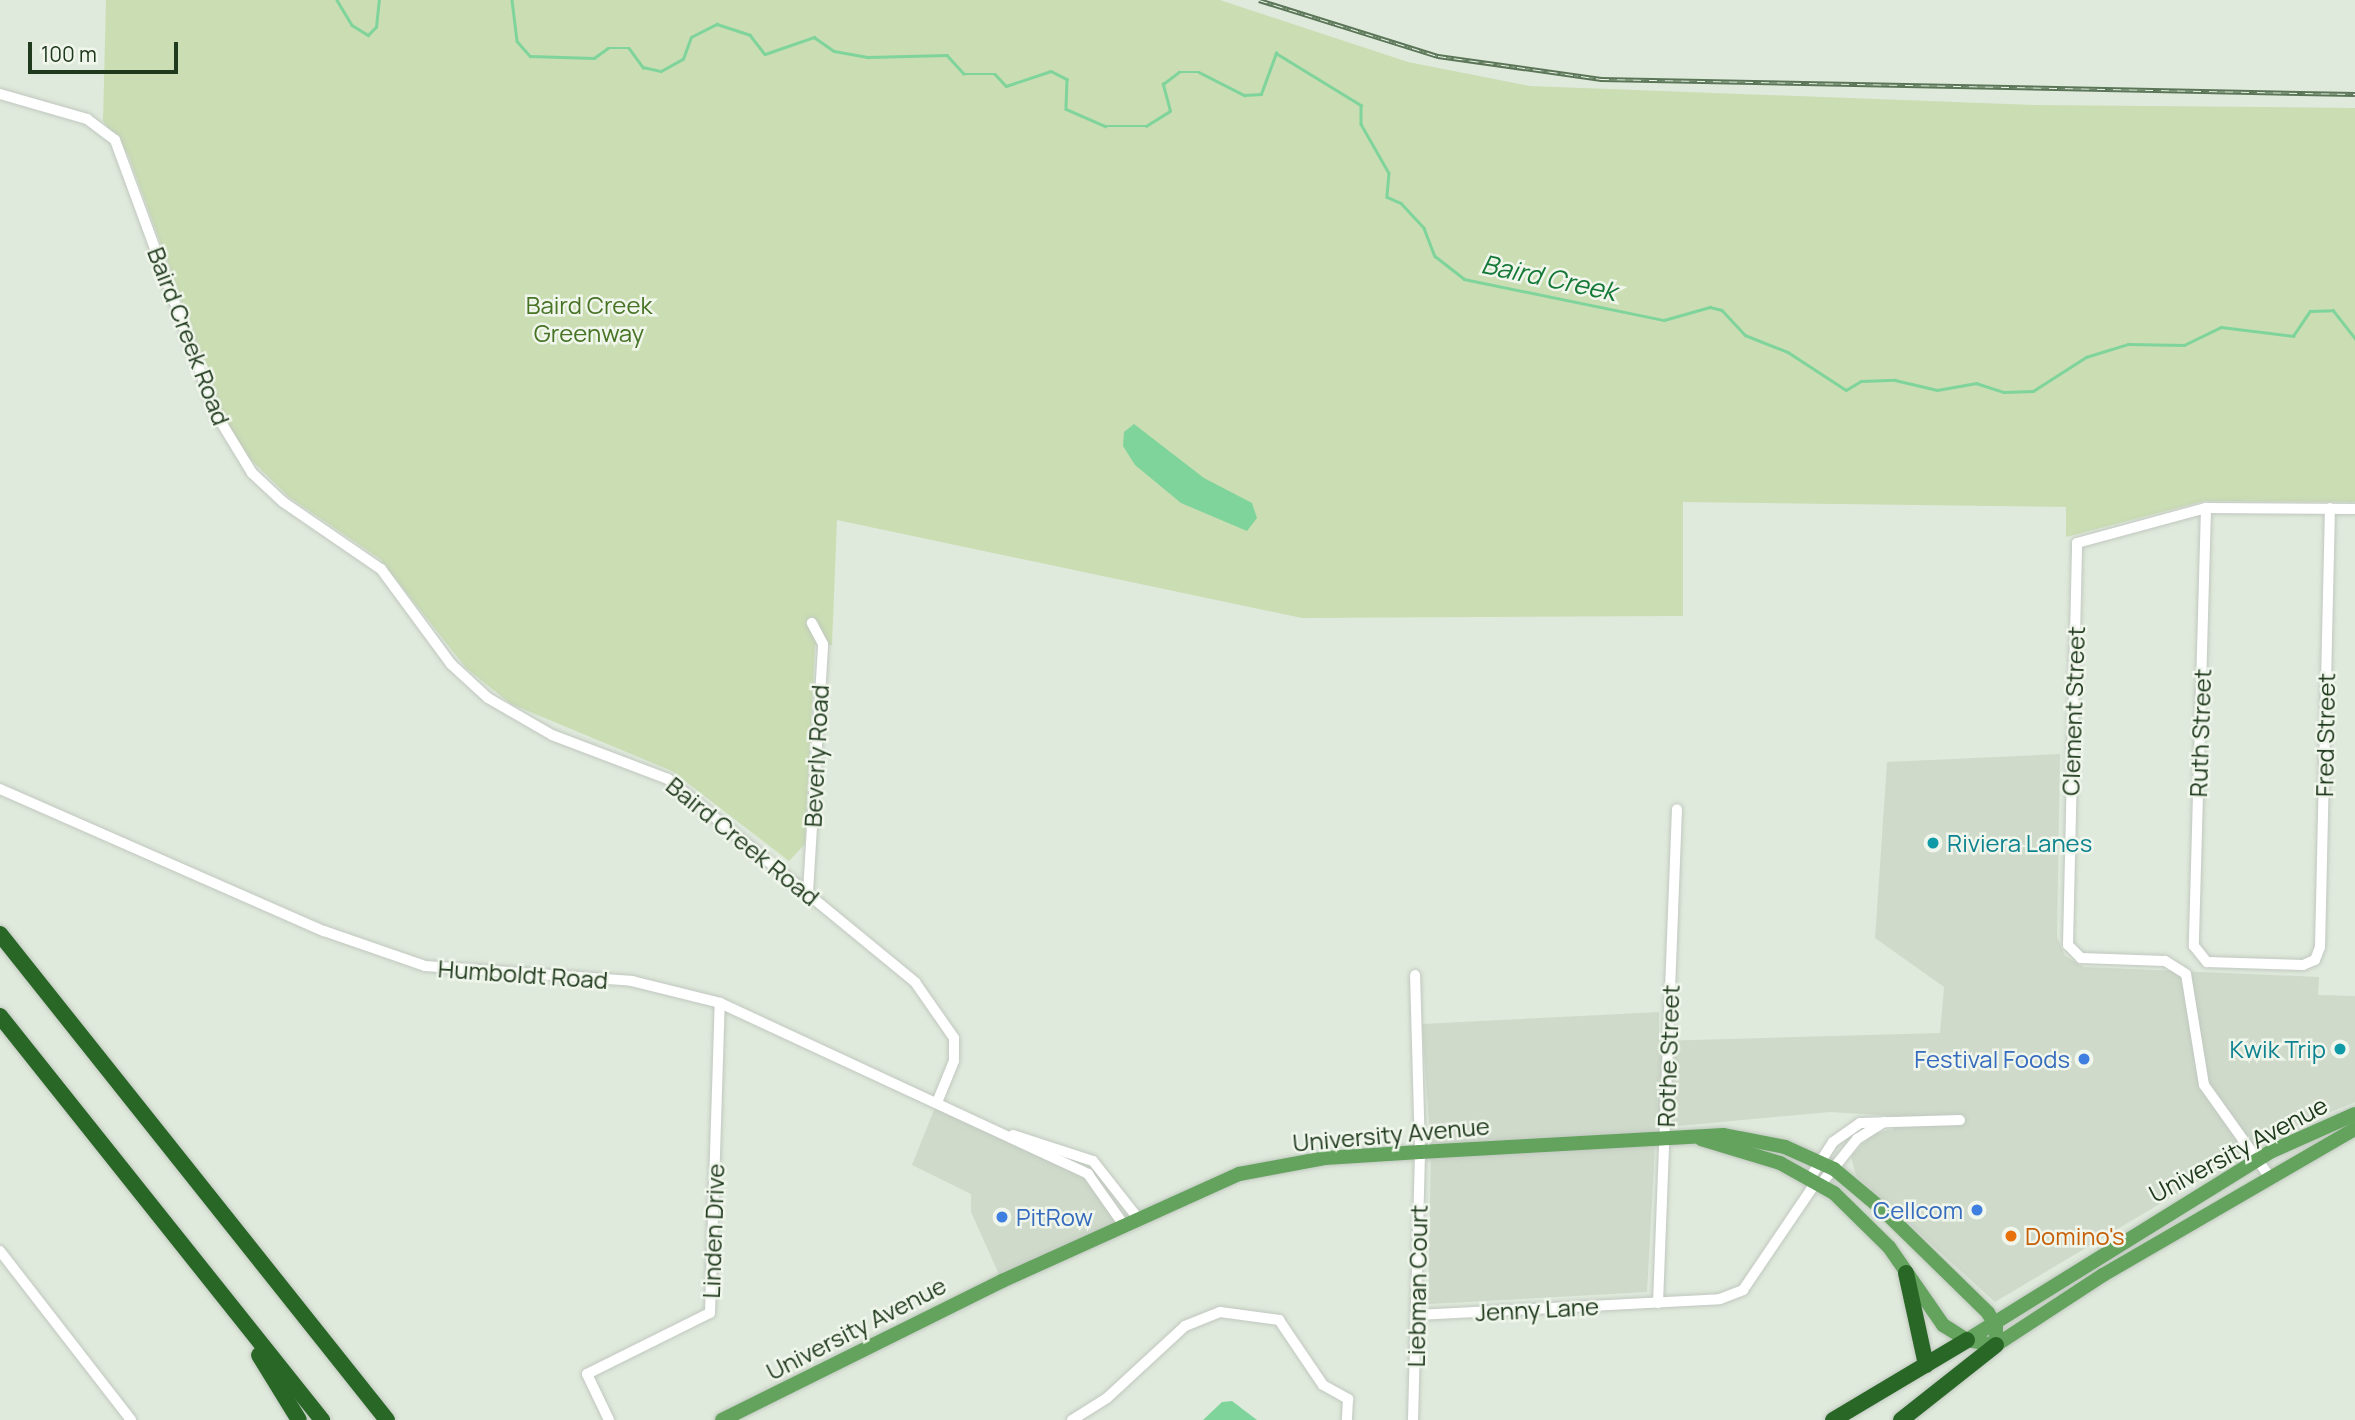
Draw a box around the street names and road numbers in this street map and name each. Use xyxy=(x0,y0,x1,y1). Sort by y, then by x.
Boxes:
street label: Baird Creek Road xyxy=(142,243,236,429)
street label: Clement Street xyxy=(2056,626,2090,796)
street label: Ruth Street xyxy=(2183,668,2217,798)
street label: Fred Street xyxy=(2310,673,2340,797)
street label: Beverly Road xyxy=(798,684,834,828)
street label: Baird Creek Road xyxy=(661,771,825,911)
street label: Humboldt Road xyxy=(437,954,609,994)
street label: Rothe Street xyxy=(1651,984,1685,1128)
street label: University Avenue xyxy=(2144,1090,2332,1208)
street label: University Avenue xyxy=(1291,1111,1491,1157)
street label: Linden Drive xyxy=(696,1163,730,1299)
street label: Liebman Court xyxy=(1401,1204,1433,1368)
street label: University Avenue xyxy=(761,1270,951,1386)
street label: Jenny Lane xyxy=(1474,1291,1600,1327)

